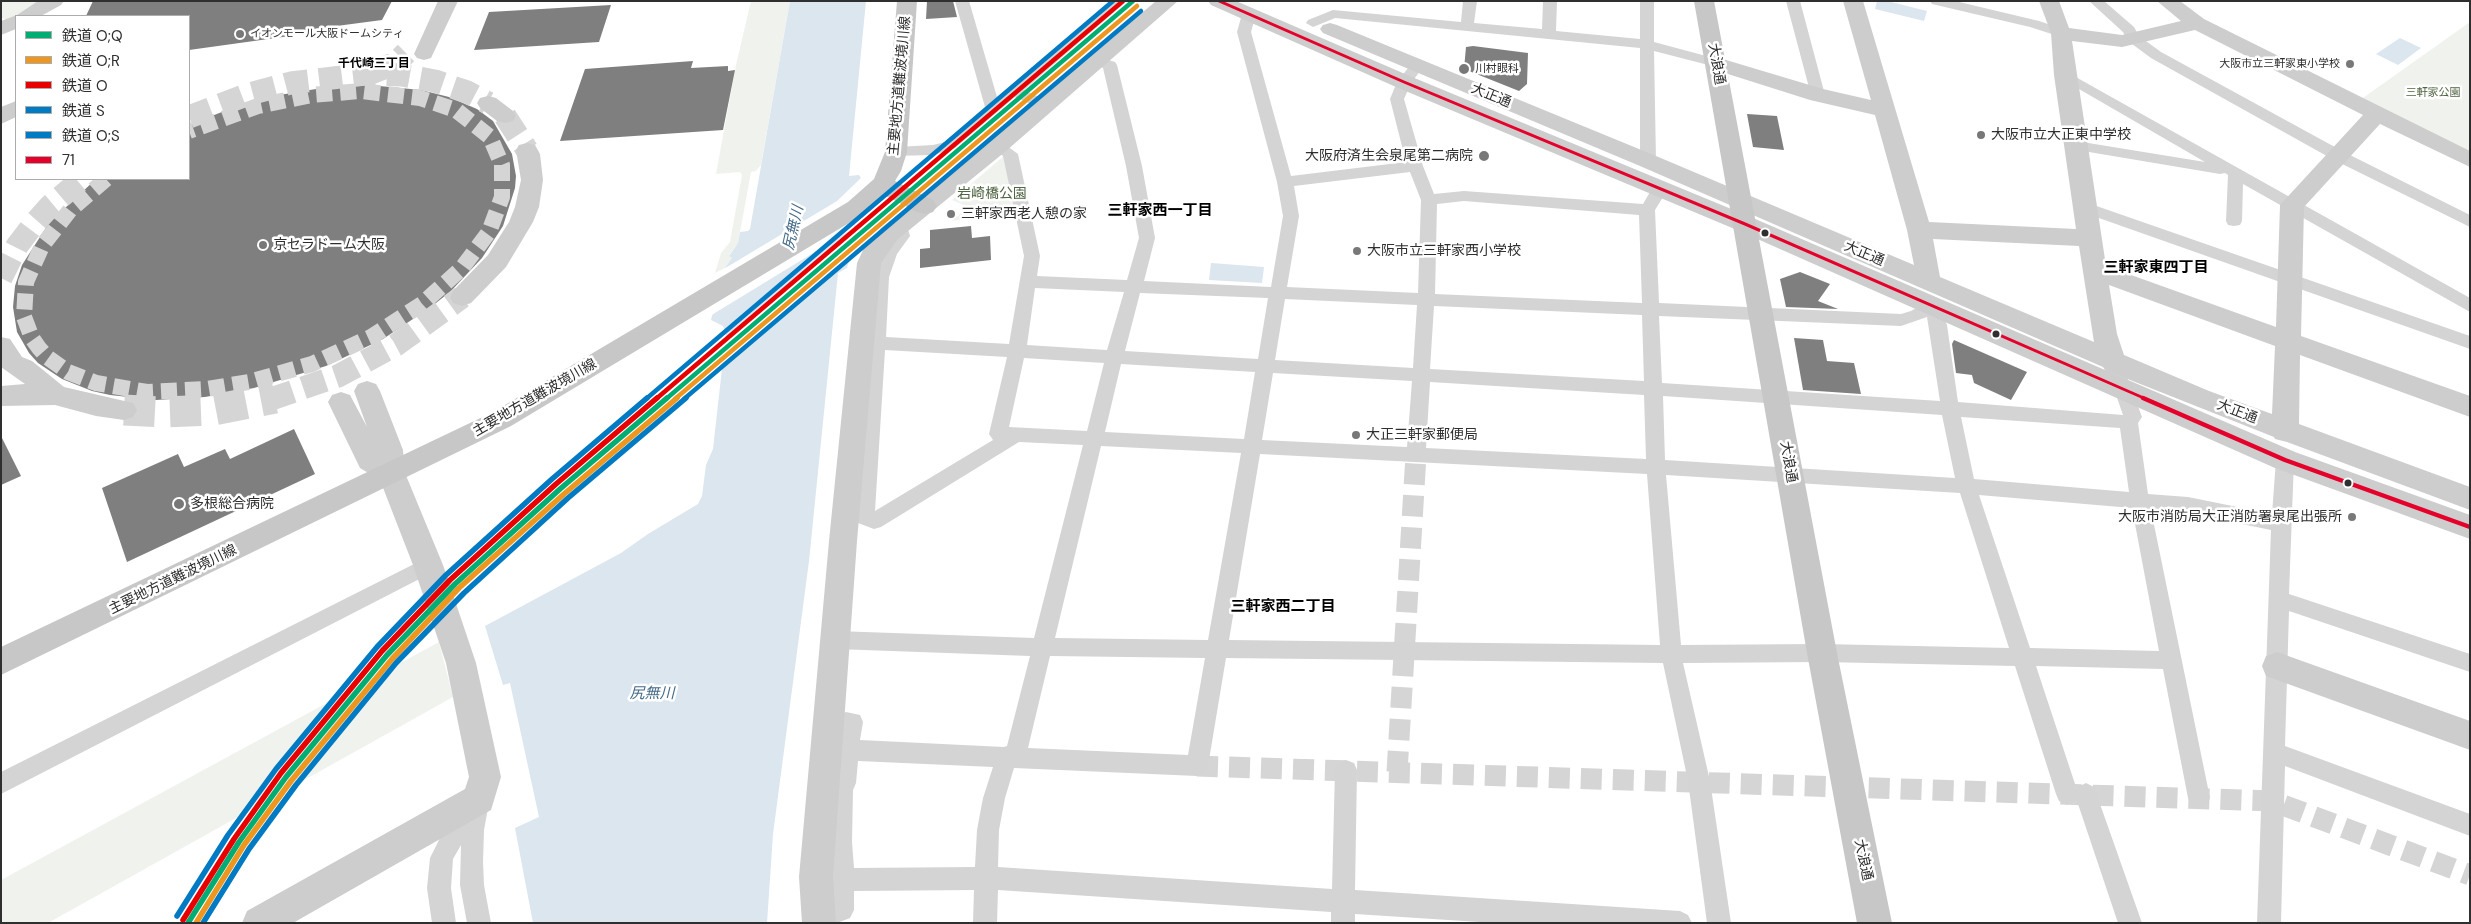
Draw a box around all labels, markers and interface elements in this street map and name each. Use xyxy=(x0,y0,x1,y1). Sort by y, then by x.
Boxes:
legend xyxy=(15,15,190,180)
street label: 主要地方道難波境川線 xyxy=(886,16,914,156)
text: 鉄道 O;Q xyxy=(62,26,123,46)
place label: イオンモール大阪ドームシティ xyxy=(250,27,404,41)
marker: イオンモール大阪ドームシティ xyxy=(234,28,246,40)
street label: 大浪通 xyxy=(1704,42,1728,86)
text: 鉄道 O;R xyxy=(62,51,120,71)
district label: 千代崎三丁目 xyxy=(338,57,410,71)
place label: 大阪市立三軒家東小学校 xyxy=(2219,57,2340,71)
marker: 大阪市立三軒家東小学校 xyxy=(2344,58,2356,70)
marker: 川村眼科 xyxy=(1457,62,1471,76)
place label: 川村眼科 xyxy=(1475,62,1519,76)
text: 鉄道 O xyxy=(62,76,108,96)
street label: 大正通 xyxy=(1468,80,1514,112)
park label: 三軒家公園 xyxy=(2406,86,2460,100)
text: 鉄道 S xyxy=(62,101,105,121)
text: 鉄道 O;S xyxy=(62,126,120,146)
place label: 大阪市立大正東中学校 xyxy=(1991,127,2131,143)
marker: 大阪市立大正東中学校 xyxy=(1975,129,1987,141)
place label: 大阪府済生会泉尾第二病院 xyxy=(1305,148,1473,164)
marker: 大阪府済生会泉尾第二病院 xyxy=(1477,149,1491,163)
text: 71 xyxy=(62,150,75,170)
park label: 岩崎橋公園 xyxy=(957,186,1027,202)
district label: 三軒家西一丁目 xyxy=(1108,202,1212,220)
water label: 尻無川 xyxy=(780,204,808,252)
place label: 三軒家西老人憩の家 xyxy=(961,206,1087,222)
marker: 三軒家西老人憩の家 xyxy=(945,208,957,220)
unlabelled marker xyxy=(1760,228,1770,238)
place label: 京セラドーム大阪 xyxy=(273,237,385,253)
street label: 大正通 xyxy=(1841,238,1887,270)
marker: 京セラドーム大阪 xyxy=(257,239,269,251)
place label: 大阪市立三軒家西小学校 xyxy=(1367,243,1521,259)
marker: 大阪市立三軒家西小学校 xyxy=(1351,245,1363,257)
district label: 三軒家東四丁目 xyxy=(2104,259,2208,277)
unlabelled marker xyxy=(1991,329,2001,339)
street label: 主要地方道難波境川線 xyxy=(470,356,600,440)
street label: 大正通 xyxy=(2214,397,2260,427)
place label: 大正三軒家郵便局 xyxy=(1366,427,1478,443)
marker: 大正三軒家郵便局 xyxy=(1350,429,1362,441)
street label: 大浪通 xyxy=(1776,440,1800,484)
unlabelled marker xyxy=(2343,478,2353,488)
place label: 多根総合病院 xyxy=(190,496,274,512)
marker: 多根総合病院 xyxy=(172,497,186,511)
place label: 大阪市消防局大正消防署泉尾出張所 xyxy=(2118,509,2342,525)
marker: 大阪市消防局大正消防署泉尾出張所 xyxy=(2346,511,2358,523)
street label: 主要地方道難波境川線 xyxy=(106,542,240,618)
district label: 三軒家西二丁目 xyxy=(1231,598,1335,616)
water label: 尻無川 xyxy=(630,685,674,703)
street label: 大浪通 xyxy=(1850,838,1876,882)

